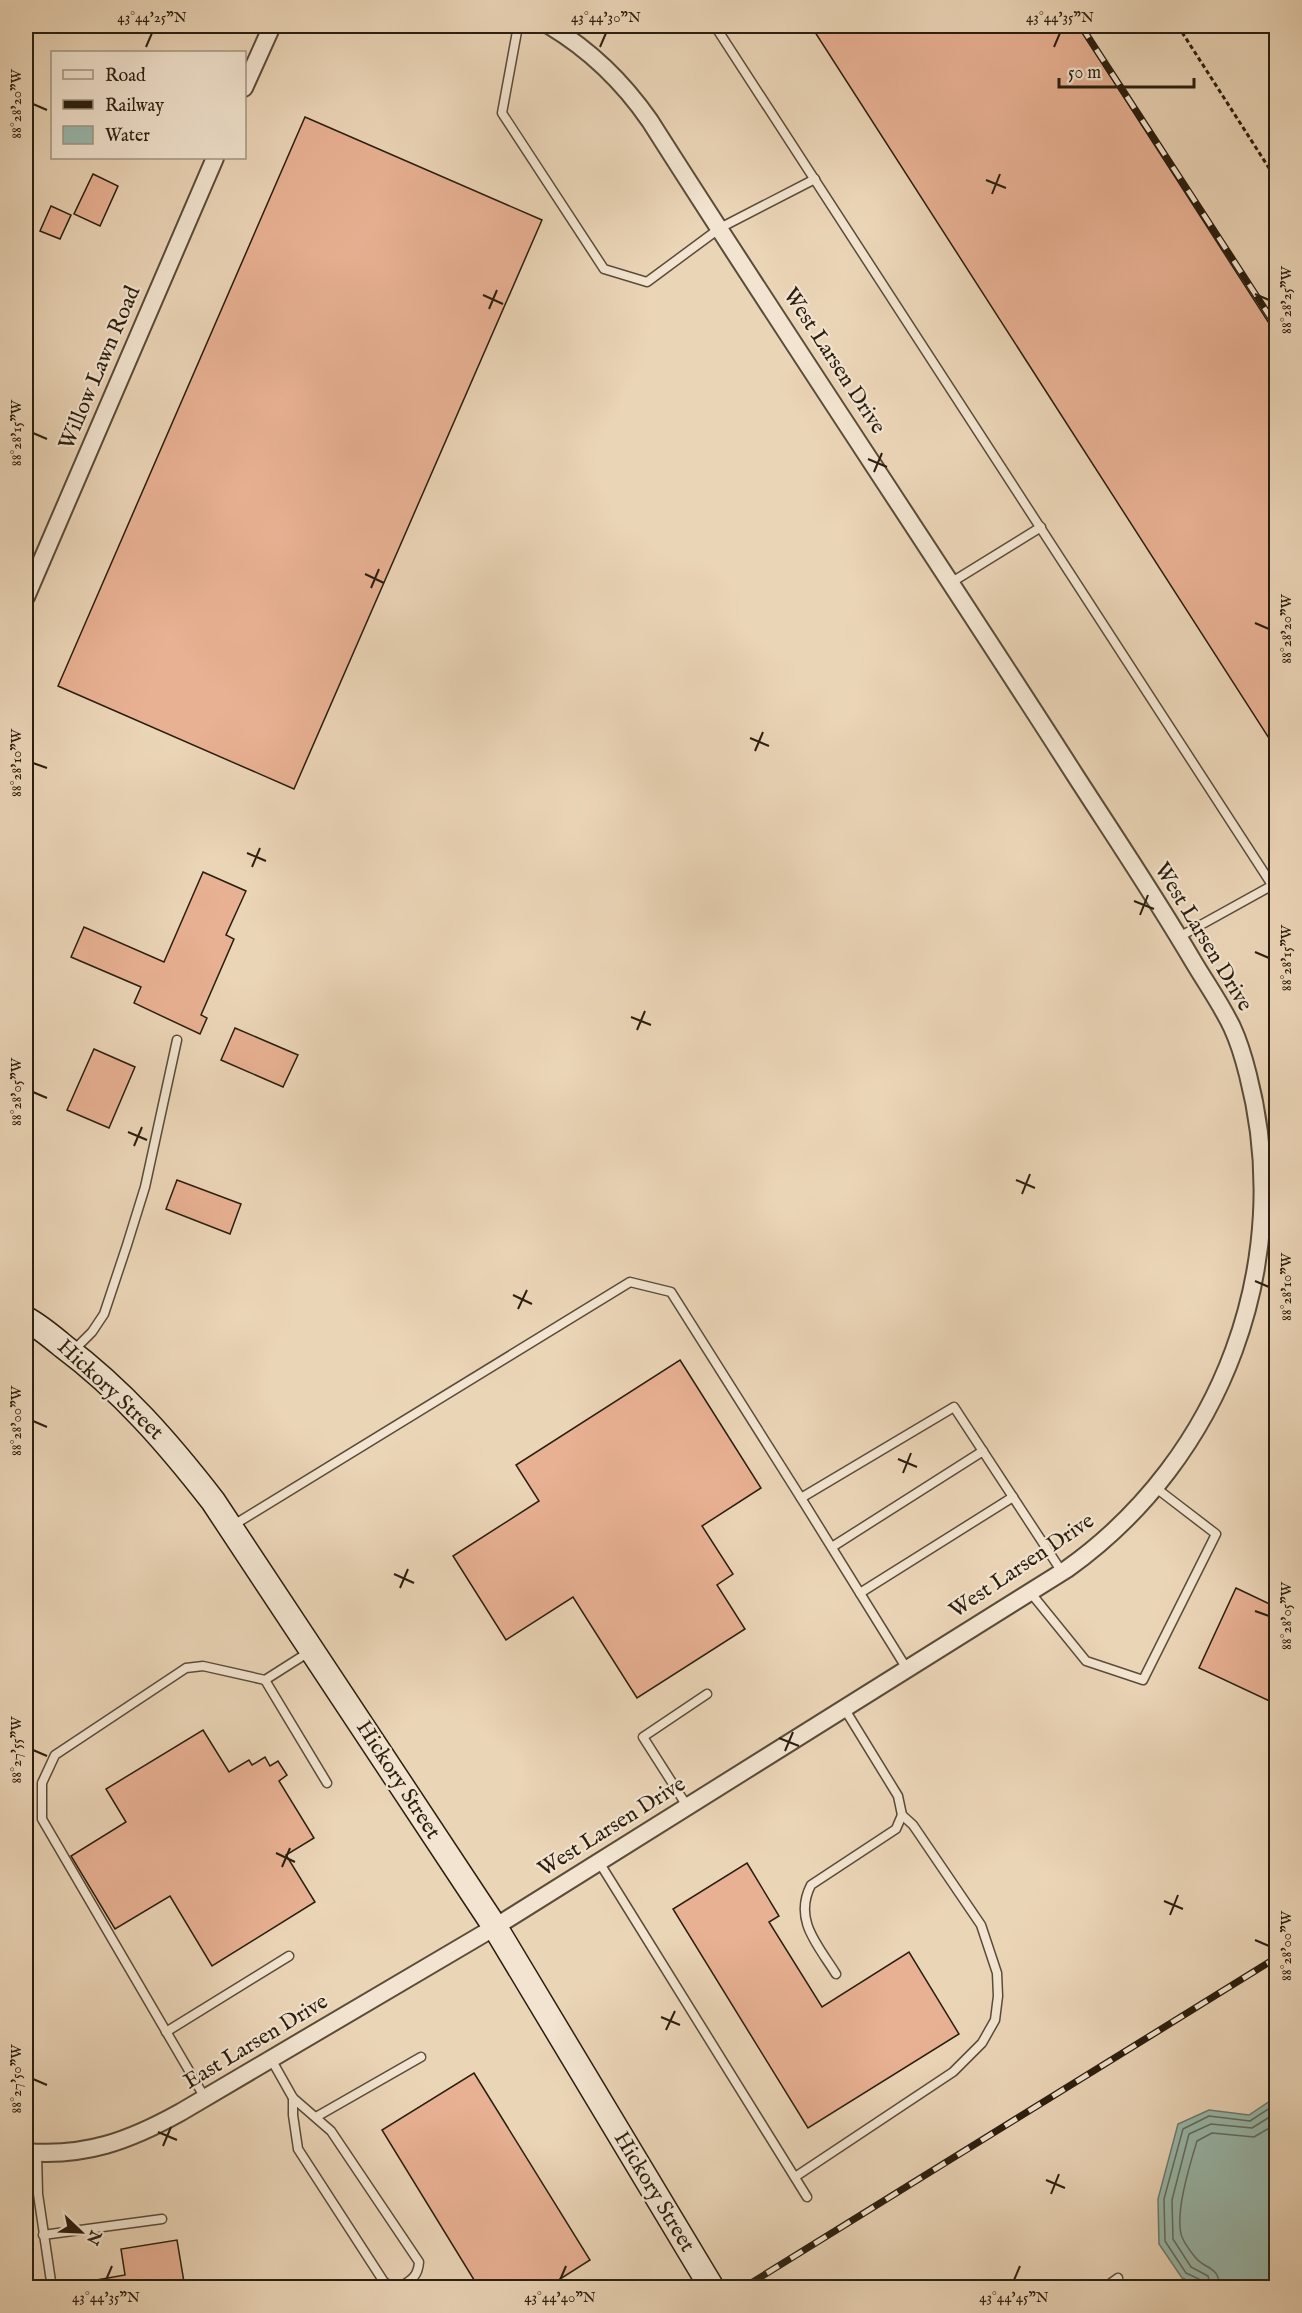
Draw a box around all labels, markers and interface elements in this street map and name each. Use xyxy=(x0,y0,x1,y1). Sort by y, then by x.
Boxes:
text: 43°44'25"N xyxy=(117,8,187,27)
text: 43°44'30"N xyxy=(571,8,641,27)
text: 43°44'35"N xyxy=(1026,8,1094,27)
legend xyxy=(51,51,246,159)
scale bar xyxy=(1059,51,1194,89)
text: 50 m xyxy=(1068,62,1101,85)
text: Road xyxy=(105,65,146,88)
text: 88°28'20"W xyxy=(7,68,26,139)
text: Railway xyxy=(105,95,164,118)
text: Water xyxy=(105,125,150,148)
text: 88°28'25"W xyxy=(1277,265,1296,334)
street label: Willow Lawn Road xyxy=(53,282,147,454)
street label: West Larsen Drive xyxy=(776,283,892,439)
text: 88°28'15"W xyxy=(7,399,26,466)
text: 88°28'20"W xyxy=(1277,593,1296,664)
text: 88°28'10"W xyxy=(7,728,26,797)
street label: West Larsen Drive xyxy=(1148,857,1258,1017)
text: 88°28'15"W xyxy=(1277,924,1296,991)
text: 88°28'05"W xyxy=(7,1057,26,1126)
text: 88°28'10"W xyxy=(1277,1252,1296,1321)
street label: Hickory Street xyxy=(51,1333,170,1447)
text: 88°28'00"W xyxy=(7,1385,26,1456)
street label: West Larsen Drive xyxy=(944,1507,1100,1625)
text: 88°28'05"W xyxy=(1277,1581,1296,1650)
street label: Hickory Street xyxy=(349,1715,447,1845)
text: 88°27'55"W xyxy=(7,1716,26,1784)
street label: West Larsen Drive xyxy=(533,1770,691,1884)
text: 88°28'00"W xyxy=(1277,1910,1296,1981)
street label: East Larsen Drive xyxy=(179,1988,333,2096)
text: 88°27'50"W xyxy=(7,2044,26,2114)
street label: Hickory Street xyxy=(607,2127,701,2258)
north arrow xyxy=(51,2202,111,2262)
text: N xyxy=(81,2226,105,2248)
text: 43°44'35"N xyxy=(72,2288,140,2307)
text: 43°44'40"N xyxy=(524,2288,596,2307)
text: 43°44'45"N xyxy=(979,2288,1049,2307)

